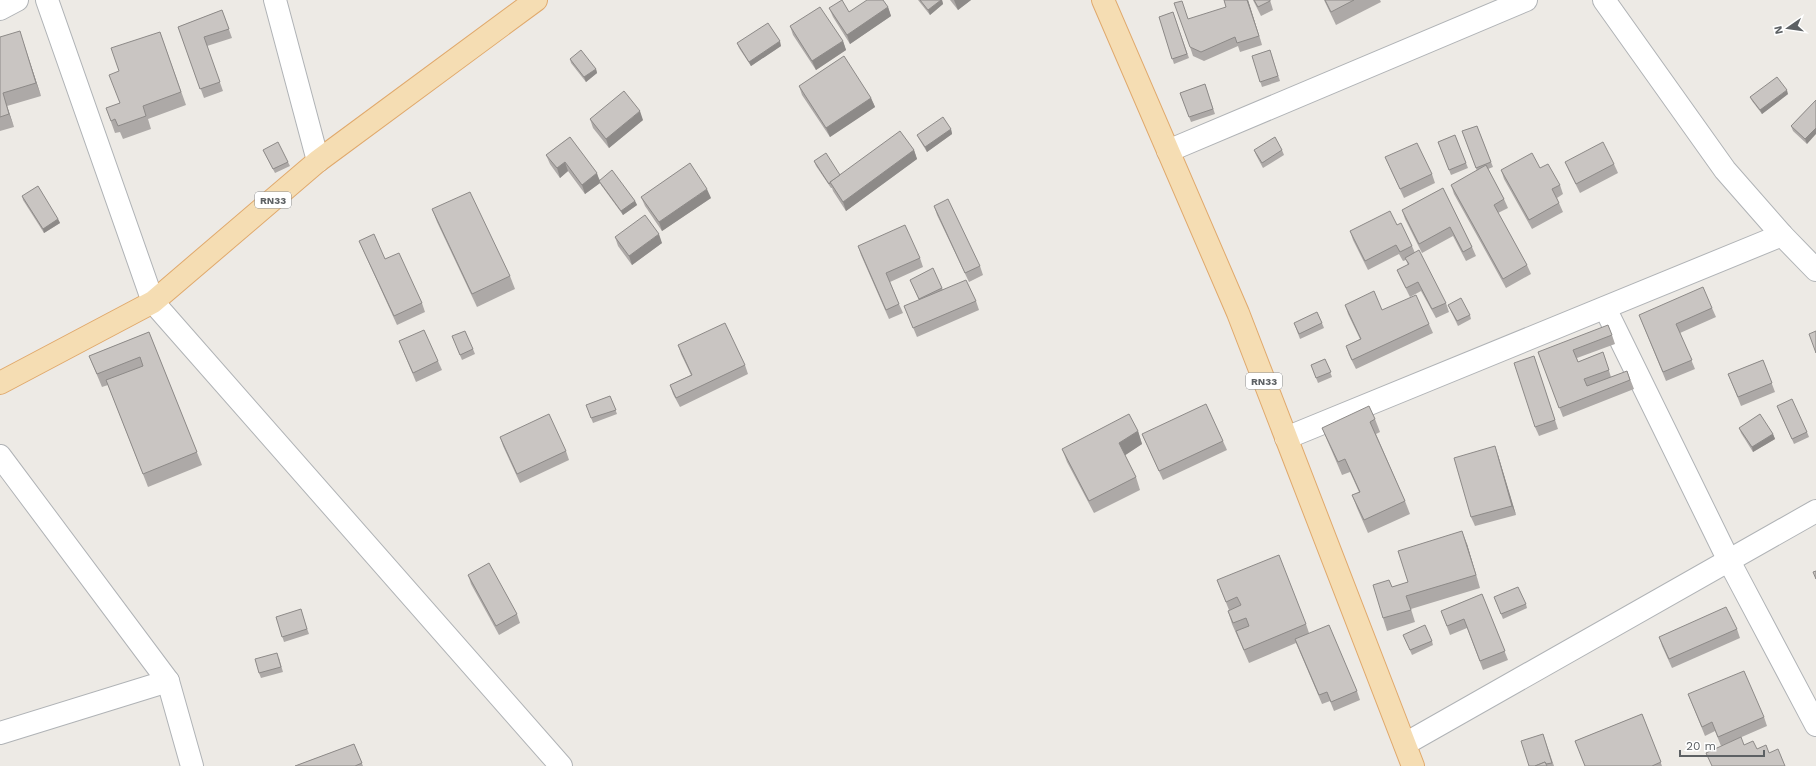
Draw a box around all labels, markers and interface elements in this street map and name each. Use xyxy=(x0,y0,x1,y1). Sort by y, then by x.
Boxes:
north arrow xyxy=(1768,8,1808,48)
text: N xyxy=(1771,25,1786,36)
road number: RN33 xyxy=(255,192,291,208)
road number: RN33 xyxy=(1246,373,1282,389)
scale bar xyxy=(1680,732,1764,758)
text: 20 m xyxy=(1686,739,1716,753)

